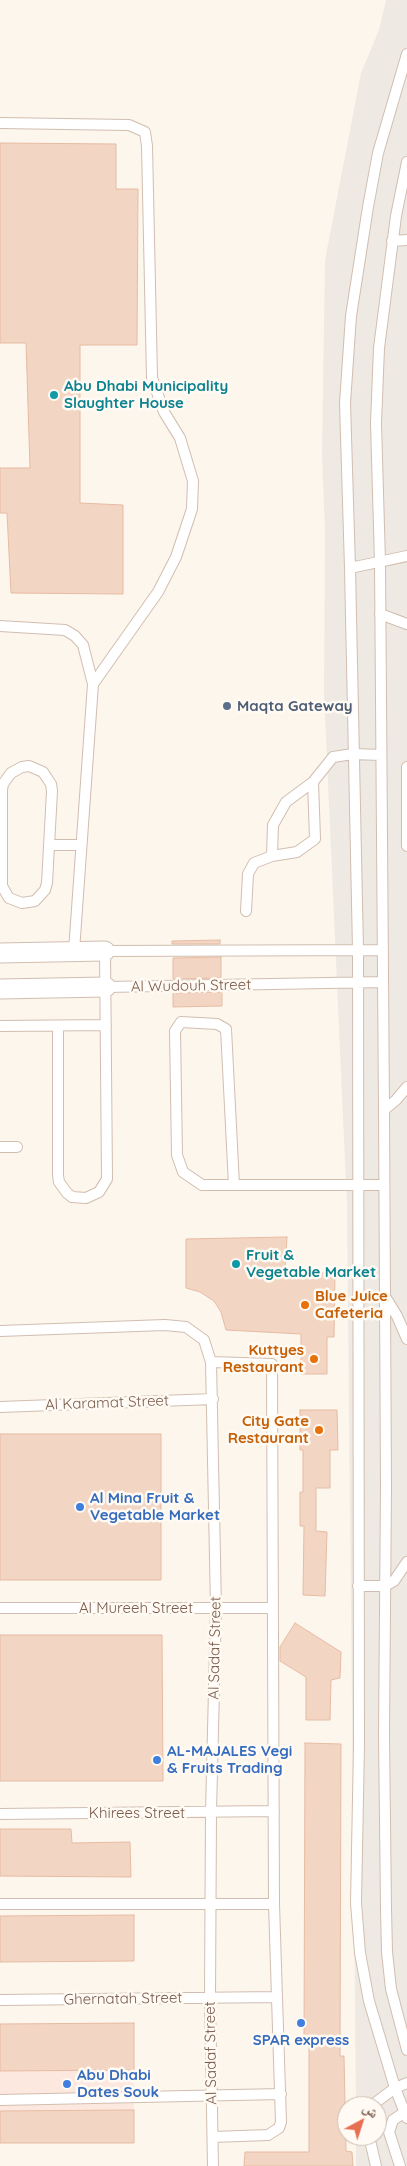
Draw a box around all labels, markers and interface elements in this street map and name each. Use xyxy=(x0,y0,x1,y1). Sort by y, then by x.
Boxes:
place label: Abu Dhabi Municipality Slaughter House xyxy=(64,377,228,412)
marker: Abu Dhabi Municipality Slaughter House xyxy=(48,389,60,401)
place label: Maqta Gateway xyxy=(237,697,353,715)
marker: Maqta Gateway xyxy=(221,700,233,712)
street label: Al Wudouh Street xyxy=(131,976,251,996)
place label: Fruit & Vegetable Market xyxy=(246,1246,376,1281)
marker: Fruit & Vegetable Market xyxy=(230,1258,242,1270)
place label: Blue Juice Cafeteria xyxy=(315,1287,388,1322)
marker: Blue Juice Cafeteria xyxy=(299,1299,311,1311)
place label: Kuttyes Restaurant xyxy=(223,1341,304,1376)
marker: Kuttyes Restaurant xyxy=(308,1353,320,1365)
street label: Al Karamat Street xyxy=(45,1392,169,1414)
place label: City Gate Restaurant xyxy=(228,1412,309,1447)
marker: City Gate Restaurant xyxy=(313,1424,325,1436)
place label: Al Mina Fruit & Vegetable Market xyxy=(90,1489,220,1524)
marker: Al Mina Fruit & Vegetable Market xyxy=(74,1501,86,1513)
street label: Al Sadaf Street xyxy=(205,1596,225,1700)
street label: Al Mureeh Street xyxy=(79,1599,193,1617)
place label: AL-MAJALES Vegi & Fruits Trading xyxy=(167,1742,292,1777)
marker: AL-MAJALES Vegi & Fruits Trading xyxy=(151,1754,163,1766)
street label: Khirees Street xyxy=(89,1804,185,1822)
street label: Ghernatah Street xyxy=(63,1989,183,2009)
street label: Al Sadaf Street xyxy=(201,2001,221,2105)
marker: SPAR express xyxy=(295,2017,307,2029)
place label: SPAR express xyxy=(253,2031,349,2049)
place label: Abu Dhabi Dates Souk xyxy=(77,2066,159,2101)
marker: Abu Dhabi Dates Souk xyxy=(61,2078,73,2090)
north arrow xyxy=(337,2096,387,2146)
text: ش xyxy=(360,2099,382,2122)

